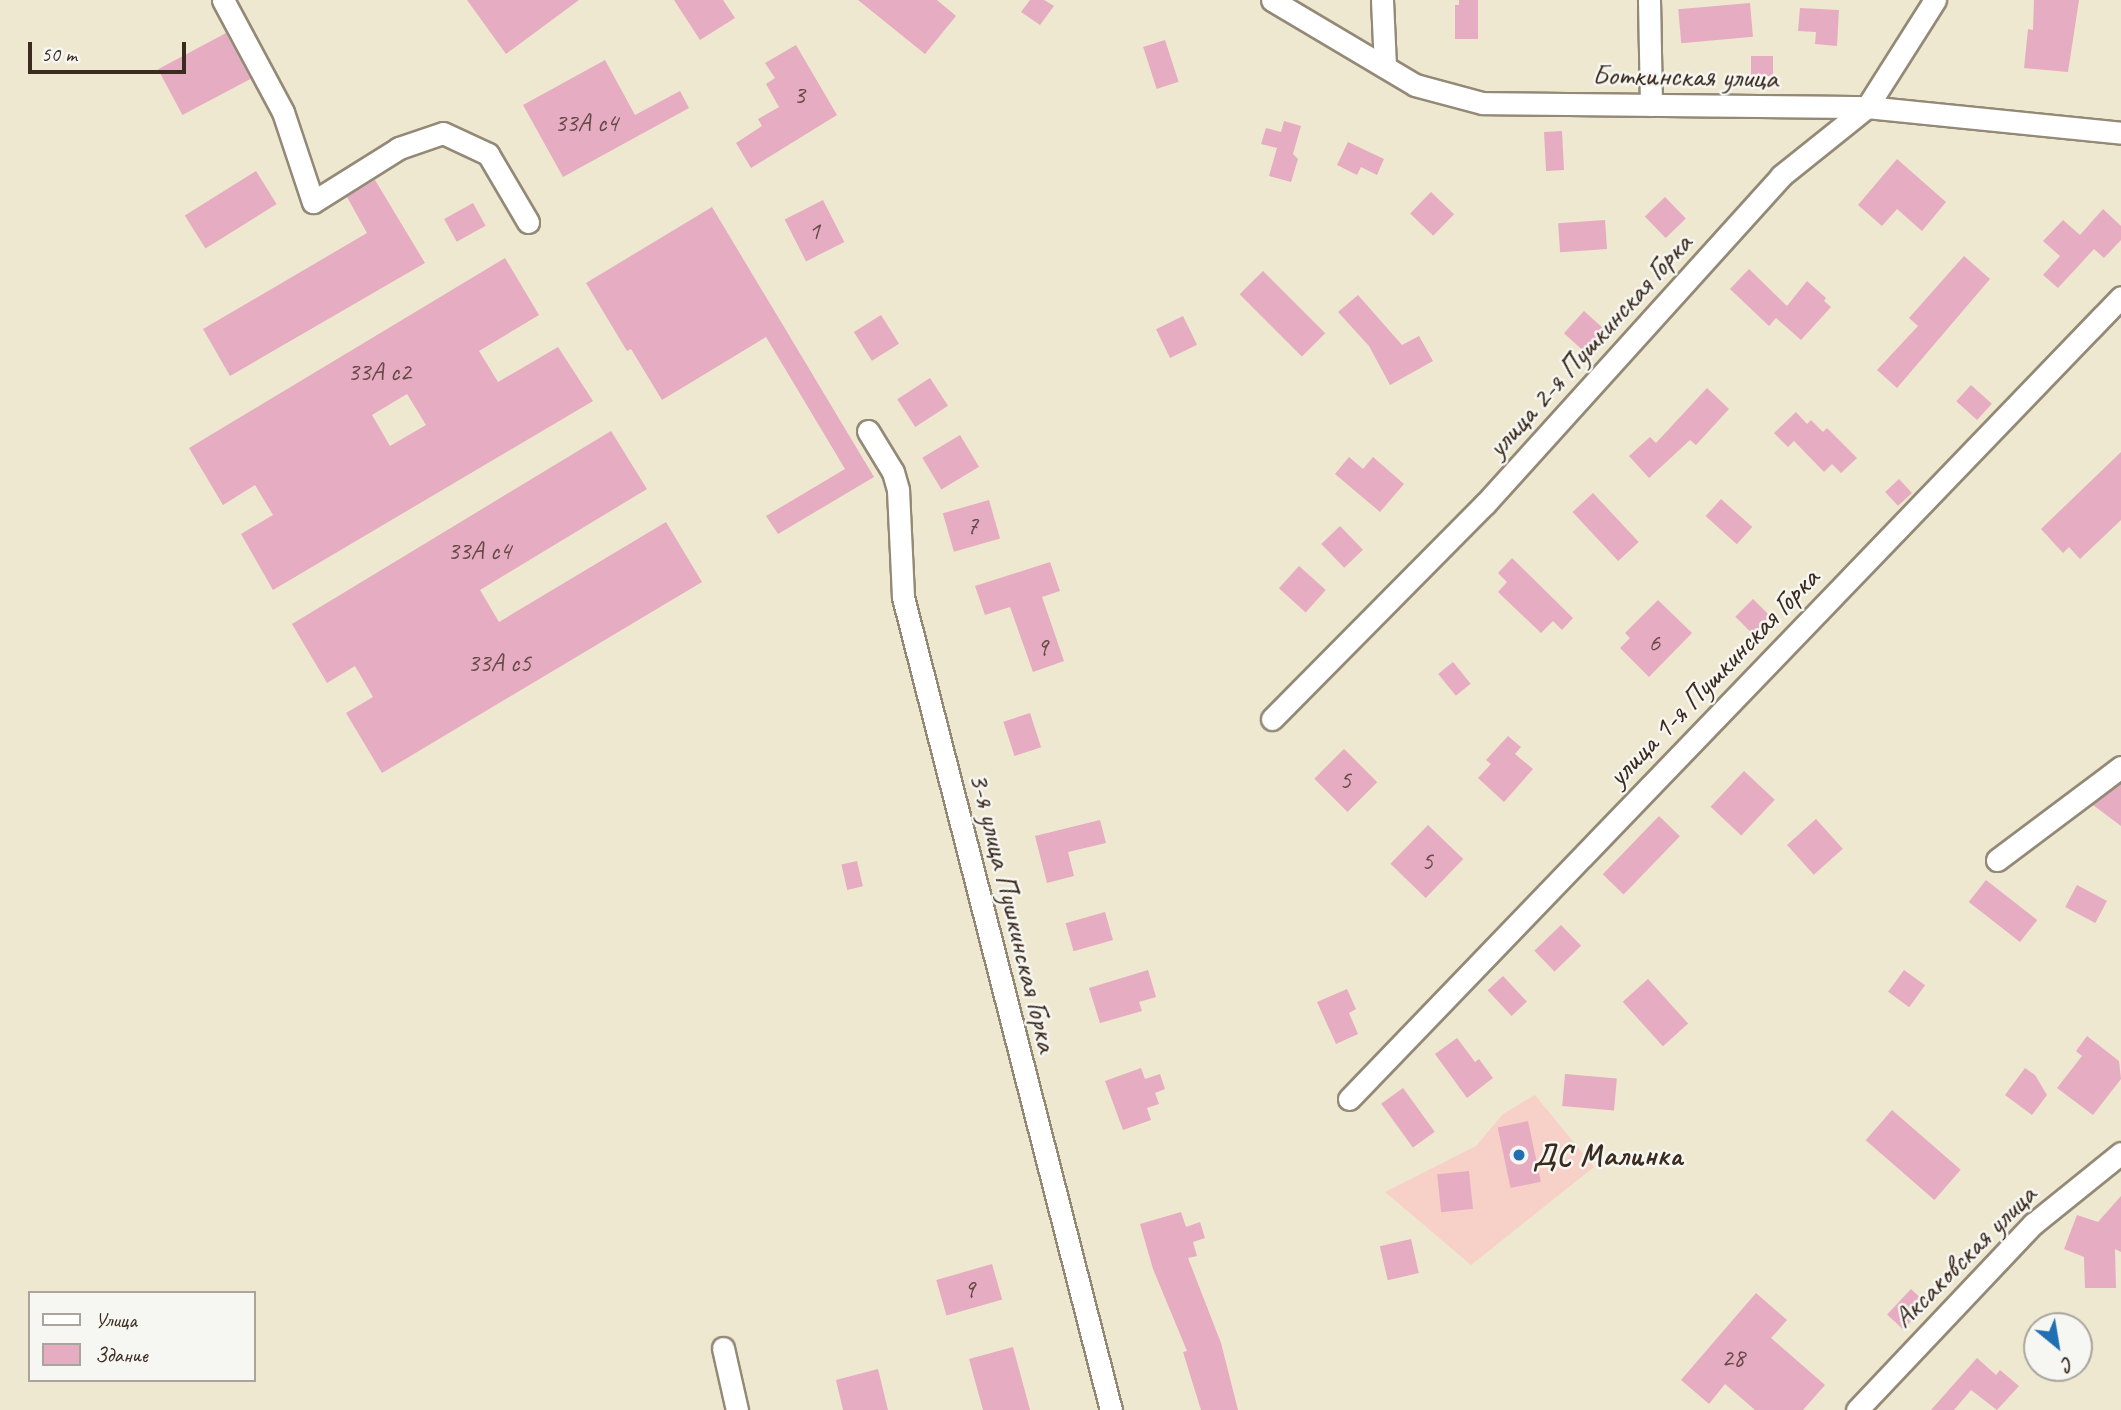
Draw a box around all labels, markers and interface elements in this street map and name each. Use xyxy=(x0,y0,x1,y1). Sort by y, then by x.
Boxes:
scale bar xyxy=(32,28,189,72)
text: 50 m xyxy=(41,41,77,67)
street label: Боткинская улица xyxy=(1591,56,1779,96)
house number: 3 xyxy=(793,79,805,111)
house number: 33А с4 xyxy=(554,107,618,139)
house number: 1 xyxy=(808,215,820,247)
street label: улица 2-я Пушкинская Горка xyxy=(1478,225,1700,465)
house number: 33А с2 xyxy=(347,356,411,388)
house number: 7 xyxy=(966,510,978,542)
house number: 33А с4 xyxy=(447,535,511,567)
street label: улица 1-я Пушкинская Горка xyxy=(1599,560,1827,794)
house number: 6 xyxy=(1648,627,1660,659)
house number: 9 xyxy=(1036,631,1048,663)
house number: 33А с5 xyxy=(467,647,531,679)
house number: 5 xyxy=(1339,764,1351,796)
street label: 3-я улица Пушкинская Горка xyxy=(961,766,1067,1058)
house number: 5 xyxy=(1421,845,1433,877)
place label: ДС Малинка xyxy=(1533,1137,1681,1173)
marker: ДС Малинка xyxy=(1511,1147,1527,1163)
street label: Аксаковская улица xyxy=(1884,1176,2044,1336)
house number: 9 xyxy=(963,1273,975,1305)
legend xyxy=(28,1291,256,1382)
text: Улица xyxy=(95,1307,137,1333)
north arrow xyxy=(2023,1312,2093,1382)
text: Здание xyxy=(95,1342,148,1368)
house number: 28 xyxy=(1721,1342,1745,1374)
text: С xyxy=(2057,1351,2078,1376)

